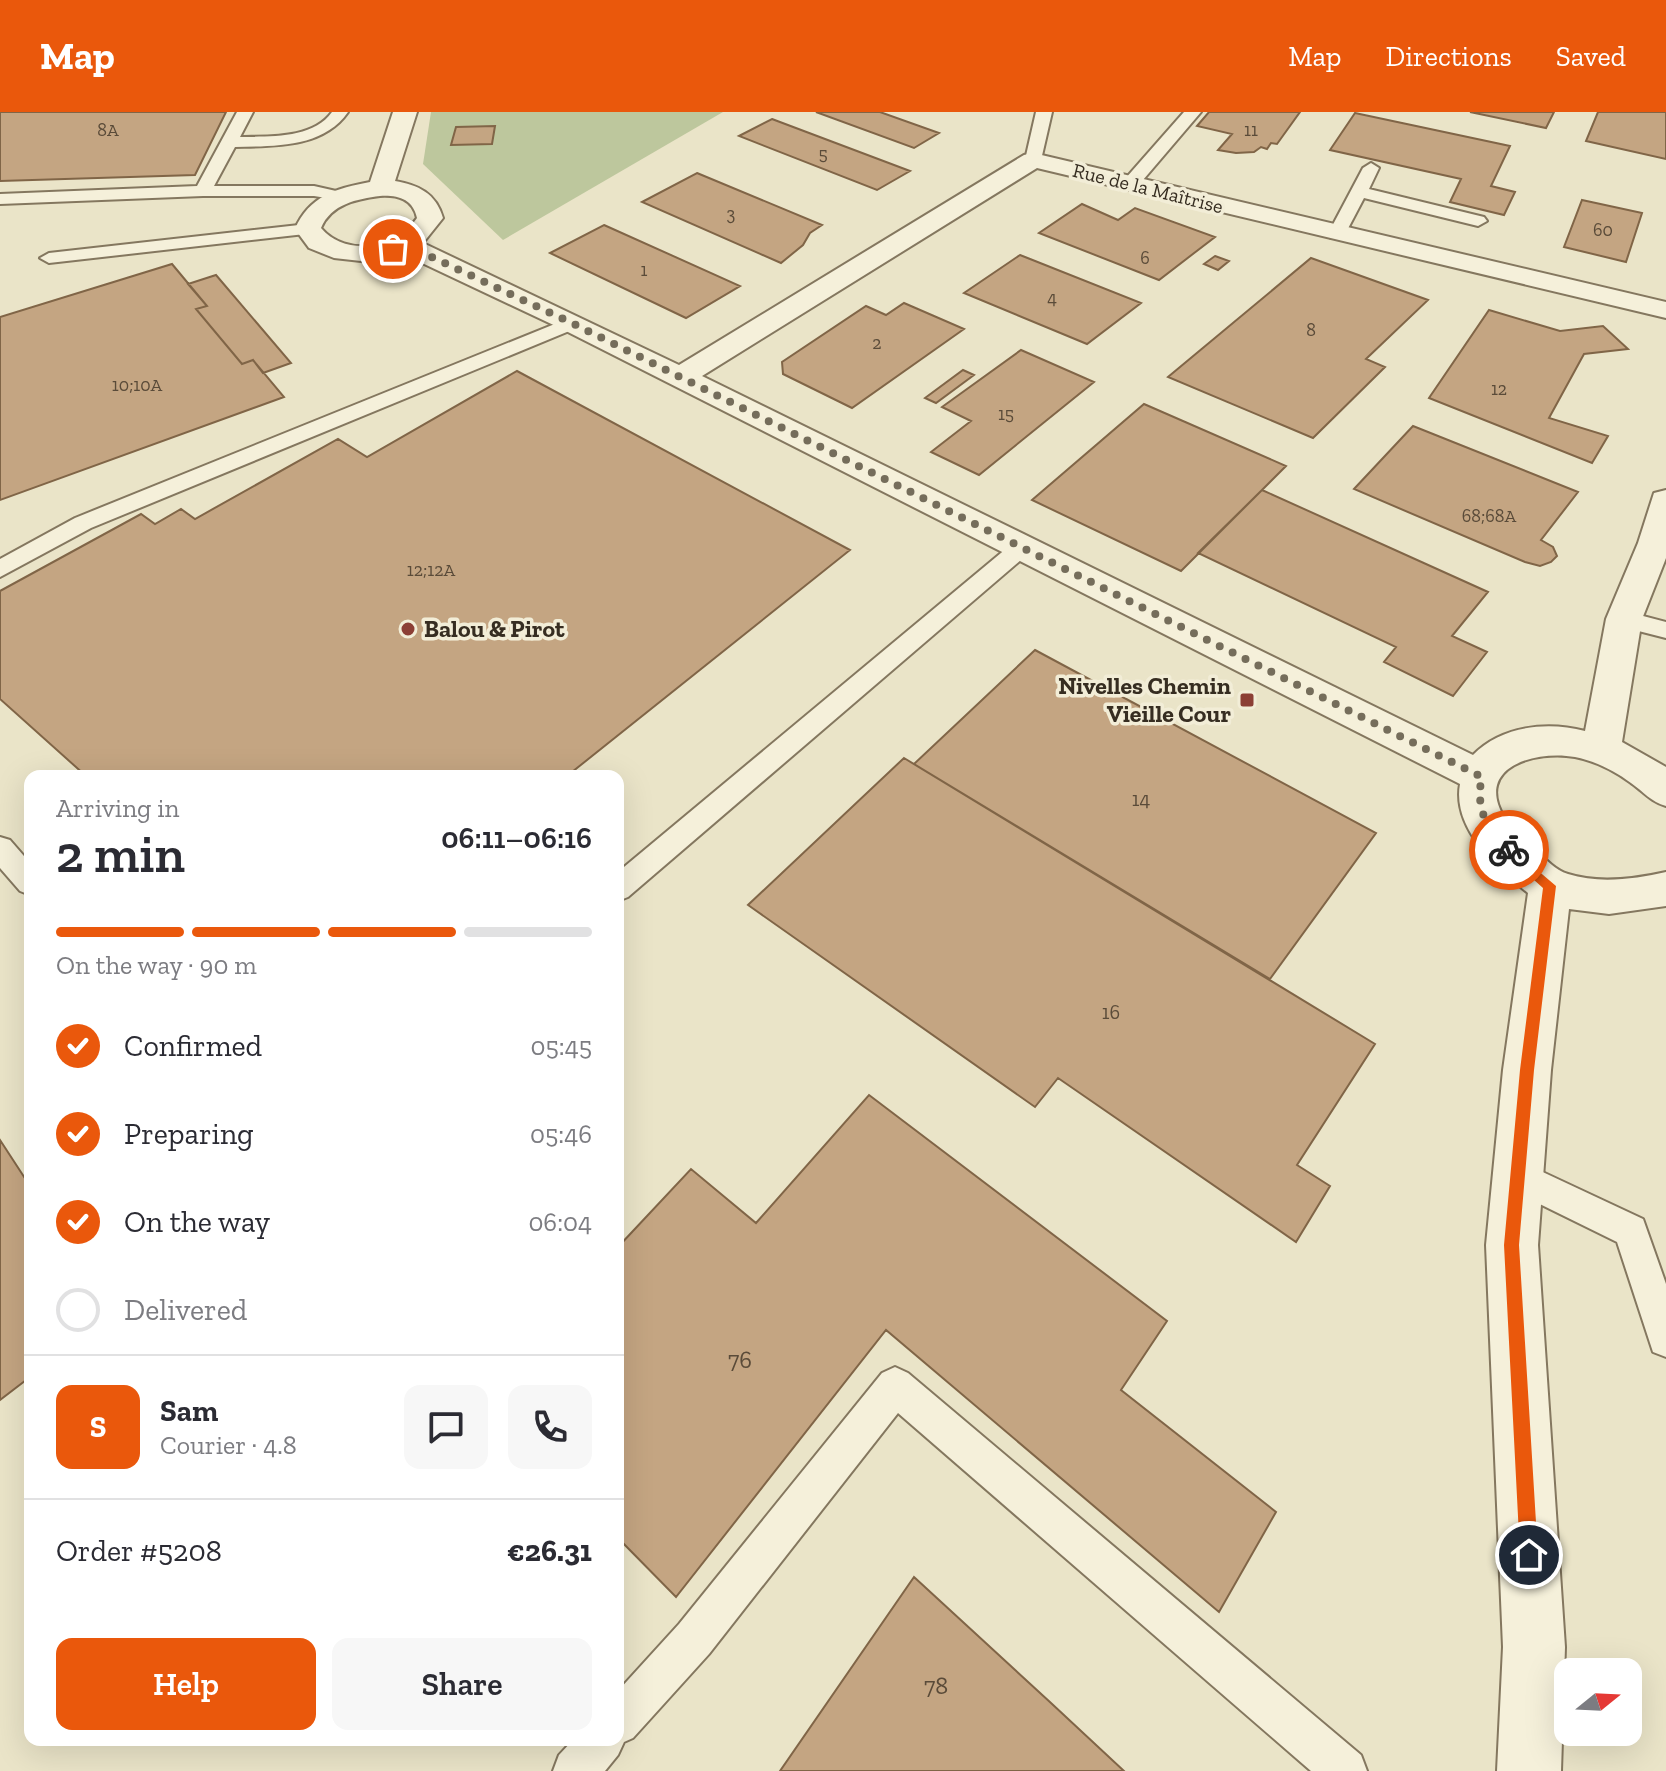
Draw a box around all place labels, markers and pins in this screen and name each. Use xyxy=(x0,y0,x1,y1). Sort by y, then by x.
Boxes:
pin xyxy=(359,215,427,283)
place label: Balou & Pirot xyxy=(424,614,565,643)
marker: Balou & Pirot xyxy=(399,620,417,638)
place label: Nivelles Chemin Vieille Cour xyxy=(1058,671,1231,728)
marker: Nivelles Chemin Vieille Cour xyxy=(1238,691,1256,709)
pin xyxy=(1495,1521,1563,1589)

